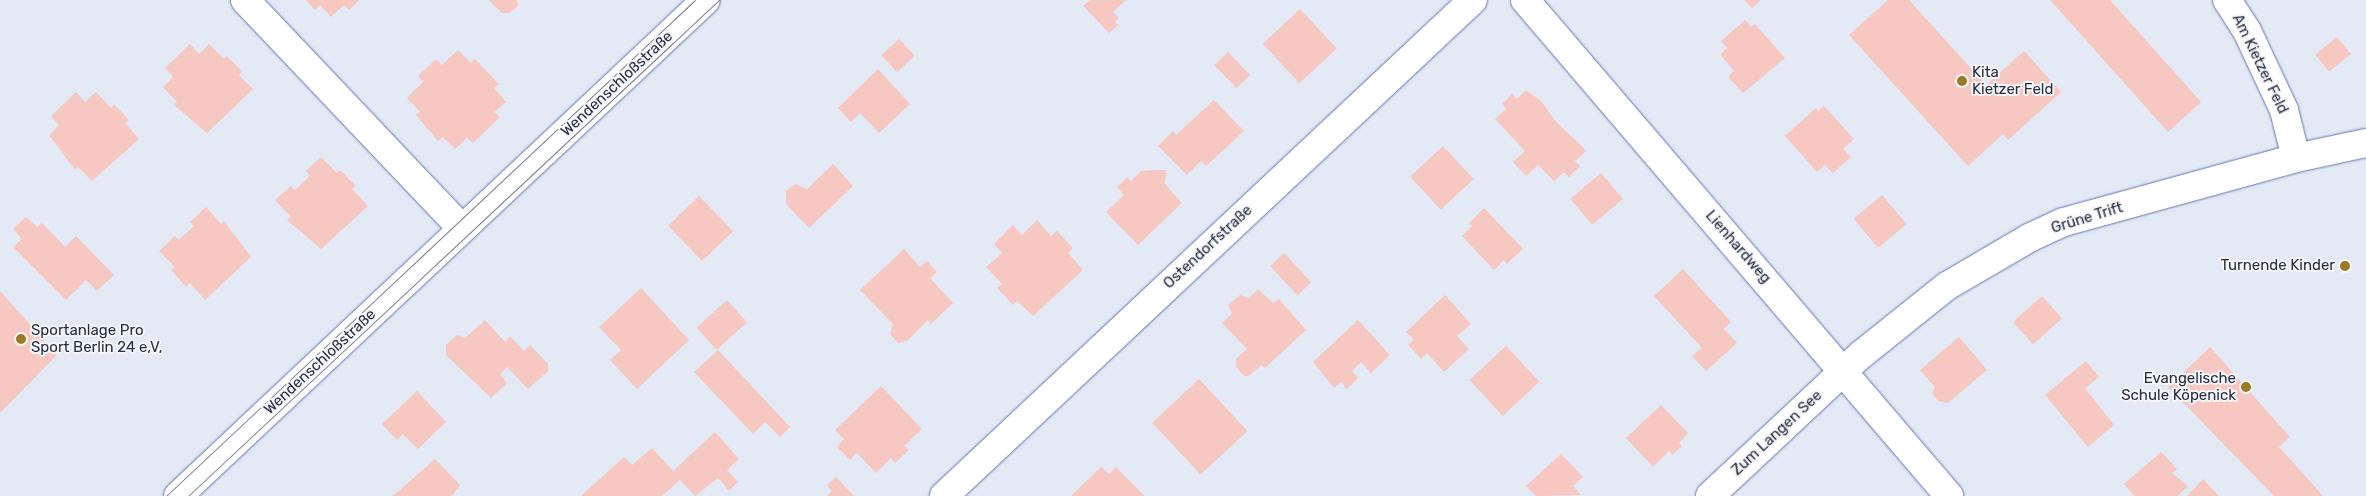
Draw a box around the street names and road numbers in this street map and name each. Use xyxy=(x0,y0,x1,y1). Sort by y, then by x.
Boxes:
street label: Am Kietzer Feld xyxy=(2228,11,2292,117)
street label: Wendenschloßstraße xyxy=(557,28,677,140)
street label: Grüne Trift xyxy=(2049,198,2125,238)
street label: Ostendorfstraße xyxy=(1160,201,1256,293)
street label: Lienhardweg xyxy=(1701,207,1775,287)
street label: Wendenschloßstraße xyxy=(260,306,380,418)
street label: Zum Langen See xyxy=(1728,387,1826,479)

